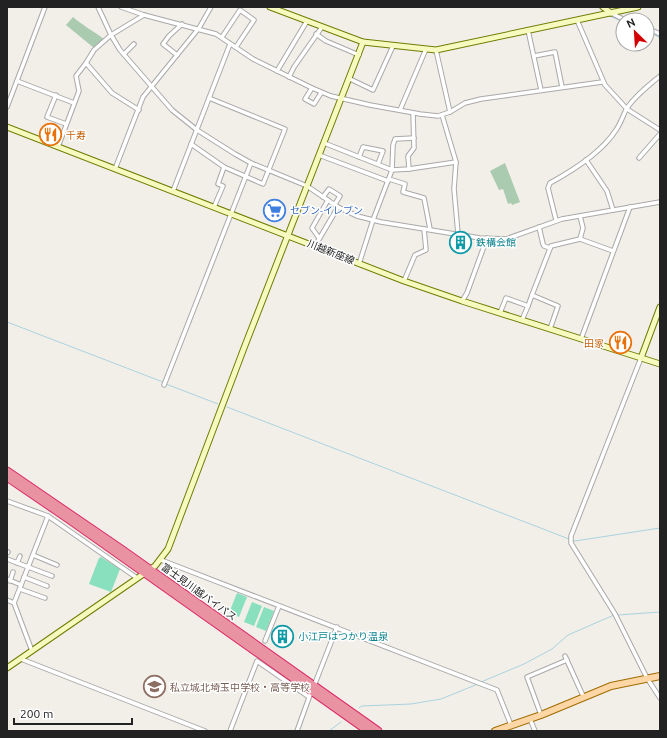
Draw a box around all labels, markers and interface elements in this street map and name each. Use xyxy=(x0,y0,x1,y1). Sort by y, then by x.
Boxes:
north arrow xyxy=(615,12,655,52)
text: N xyxy=(625,16,637,30)
restaurant icon: 千寿 xyxy=(38,122,64,148)
place label: 千寿 xyxy=(66,130,86,141)
supermarket icon: セブン-イレブン xyxy=(261,197,287,223)
place label: セブン-イレブン xyxy=(290,205,363,216)
building icon: 鉄構会館 xyxy=(447,229,473,255)
place label: 鉄構会館 xyxy=(476,237,516,248)
street label: 川越新座線 xyxy=(306,238,356,266)
restaurant icon: 田家 xyxy=(607,330,633,356)
place label: 田家 xyxy=(584,338,604,349)
street label: 富士見川越バイパス xyxy=(159,561,239,623)
building icon: 小江戸はつかり温泉 xyxy=(270,623,296,649)
place label: 小江戸はつかり温泉 xyxy=(298,631,389,642)
school or university icon: 私立城北埼玉中学校・高等学校 xyxy=(142,674,168,700)
place label: 私立城北埼玉中学校・高等学校 xyxy=(170,682,310,693)
scale bar xyxy=(14,700,132,726)
text: 200 m xyxy=(20,707,53,720)

